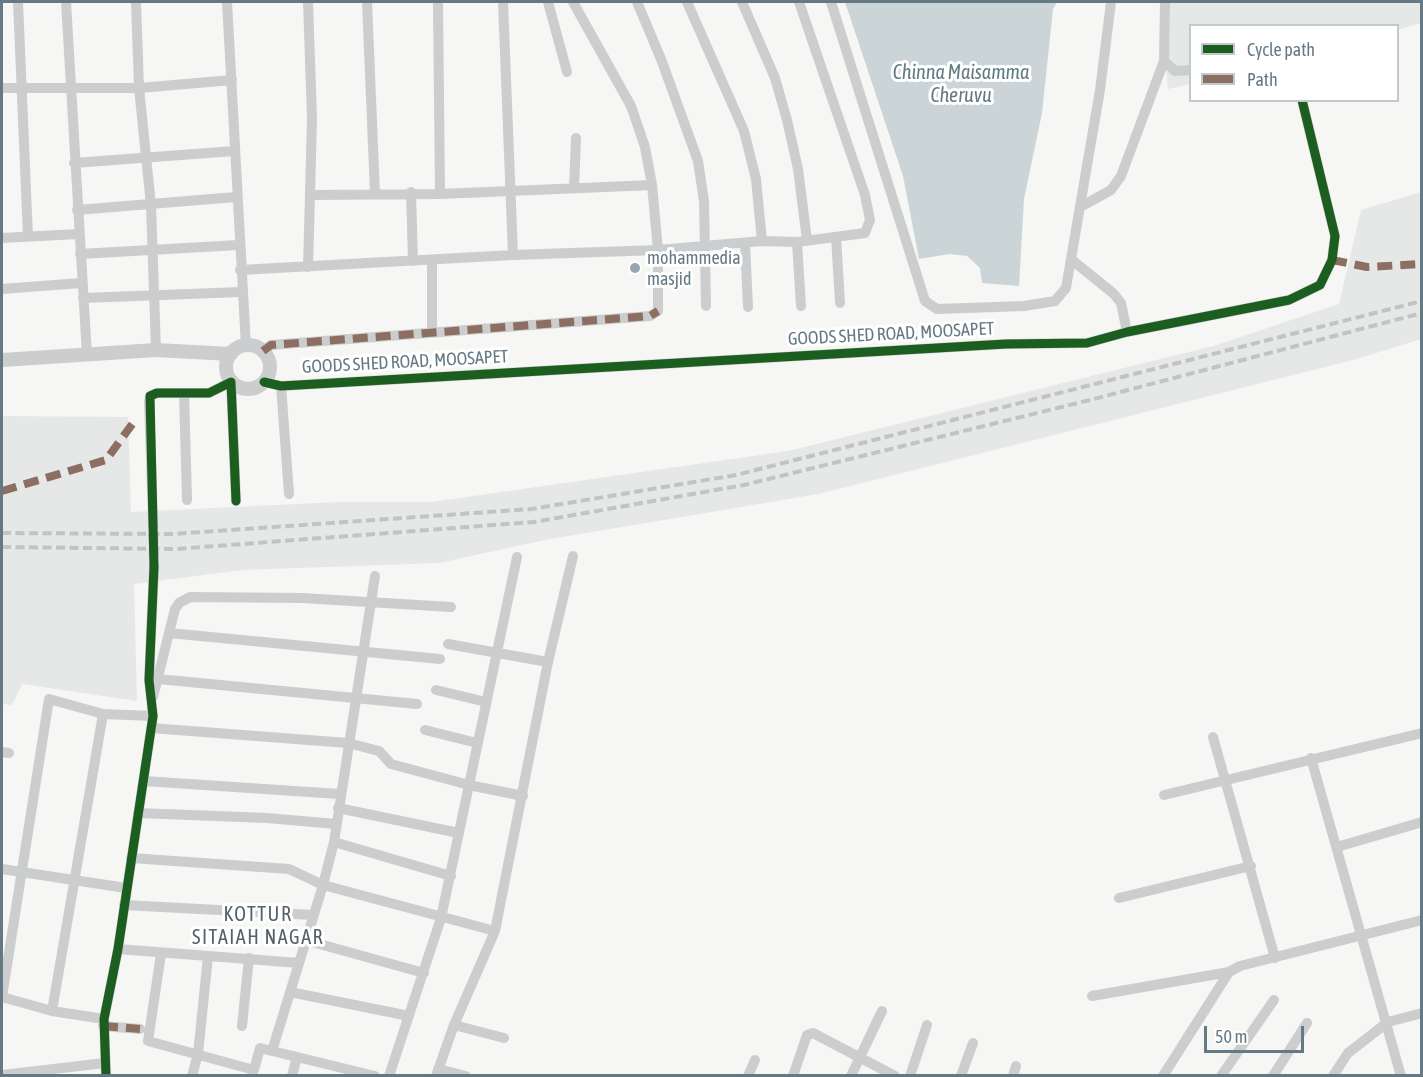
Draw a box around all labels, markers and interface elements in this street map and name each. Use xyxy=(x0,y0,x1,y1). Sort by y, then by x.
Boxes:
legend xyxy=(1189,24,1399,102)
text: Cycle path xyxy=(1247,39,1315,60)
water label: Chinna Maisamma Cheruvu xyxy=(893,61,1029,108)
text: Path xyxy=(1247,69,1278,90)
place label: mohammedia masjid xyxy=(647,247,741,290)
marker: mohammedia masjid xyxy=(628,261,642,275)
street label: GOODS SHED ROAD, MOOSAPET xyxy=(787,318,995,350)
street label: GOODS SHED ROAD, MOOSAPET xyxy=(301,346,509,378)
district label: KOTTUR SITAIAH NAGAR xyxy=(192,903,324,950)
scale bar xyxy=(1207,1014,1308,1052)
text: 50 m xyxy=(1215,1026,1247,1047)

